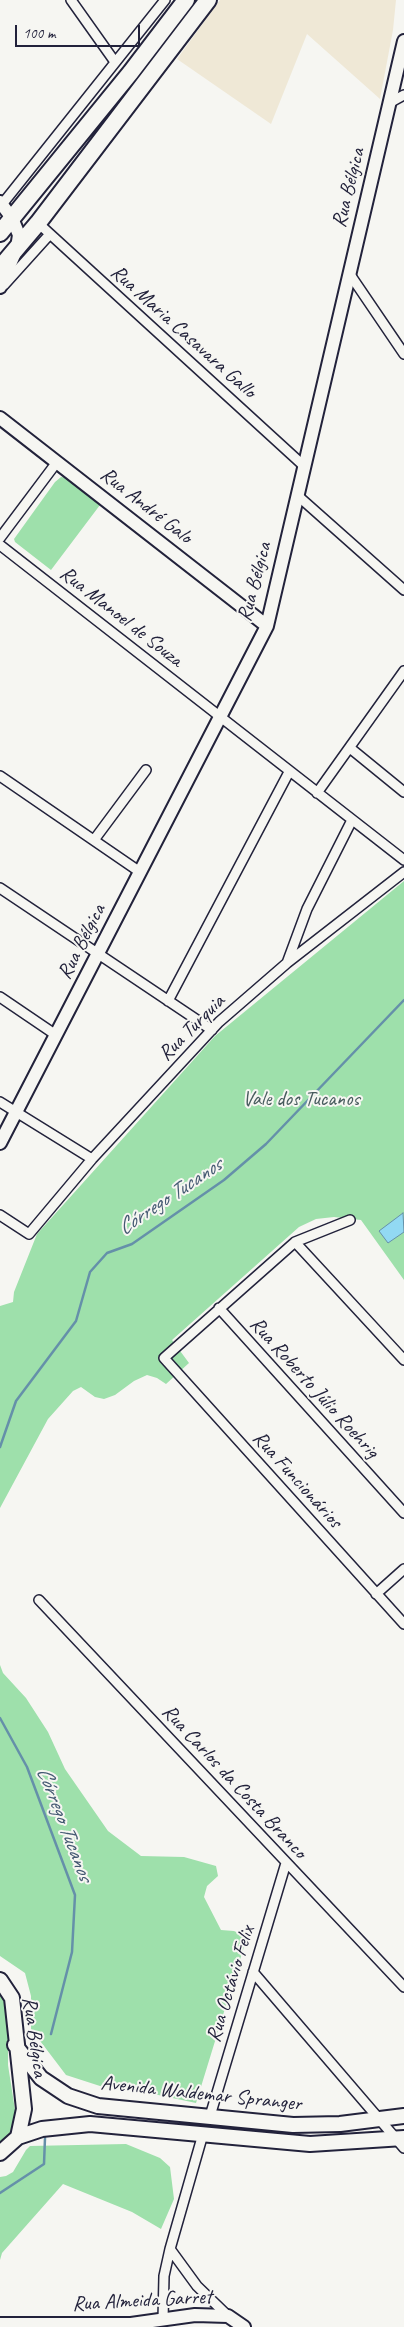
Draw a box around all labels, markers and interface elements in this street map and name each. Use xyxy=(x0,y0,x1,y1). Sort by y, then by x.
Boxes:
scale bar xyxy=(18,15,142,47)
text: 100 m xyxy=(23,24,55,43)
street label: Rua Bélgica xyxy=(327,146,371,230)
street label: Rua Maria Casavara Gallo xyxy=(105,260,261,404)
street label: Rua André Galo xyxy=(95,462,197,550)
street label: Rua Bélgica xyxy=(232,540,278,624)
street label: Rua Manoel de Souza xyxy=(54,561,188,673)
street label: Rua Bélgica xyxy=(52,900,112,984)
street label: Rua Turquia xyxy=(153,989,231,1067)
park label: Vale dos Tucanos xyxy=(242,1086,360,1112)
water label: Córrego Tucanos xyxy=(113,1152,227,1242)
street label: Rua Roberto Júlio Roehrig xyxy=(244,1312,384,1464)
street label: Rua Funcionários xyxy=(247,1426,347,1534)
street label: Rua Carlos da Costa Branco xyxy=(156,1700,312,1864)
water label: Córrego Tucanos xyxy=(30,1763,98,1885)
street label: Rua Octávio Felix xyxy=(201,1923,261,2045)
street label: Rua Bélgica xyxy=(16,1995,52,2079)
street label: Avenida Waldemar Spranger xyxy=(99,2071,303,2117)
street label: Rua Almeida Garret xyxy=(72,2285,212,2317)

